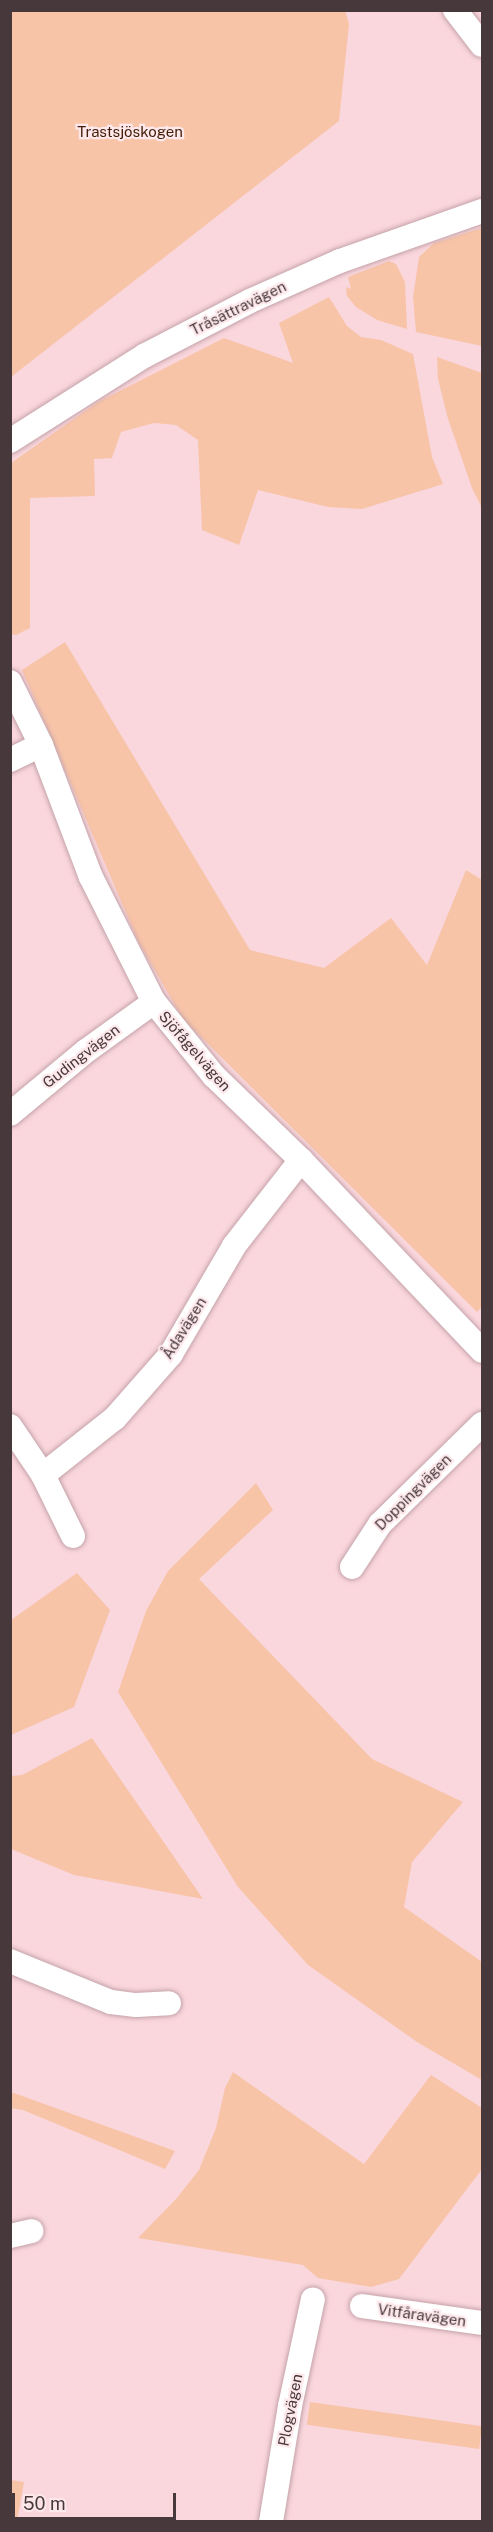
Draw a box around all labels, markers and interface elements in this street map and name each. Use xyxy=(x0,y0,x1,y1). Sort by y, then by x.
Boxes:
park label: Trastsjöskogen xyxy=(77,123,183,141)
street label: Tråsättravägen xyxy=(187,277,289,339)
street label: Sjöfågelvägen xyxy=(155,1007,235,1095)
street label: Gudingvägen xyxy=(39,1020,123,1092)
street label: Ådavägen xyxy=(158,1294,210,1362)
street label: Doppingvägen xyxy=(371,1450,455,1534)
street label: Vitfåravägen xyxy=(377,2300,467,2330)
street label: Plogvägen xyxy=(274,2372,306,2448)
scale bar xyxy=(15,2481,178,2519)
text: 50 m xyxy=(23,2493,66,2514)

